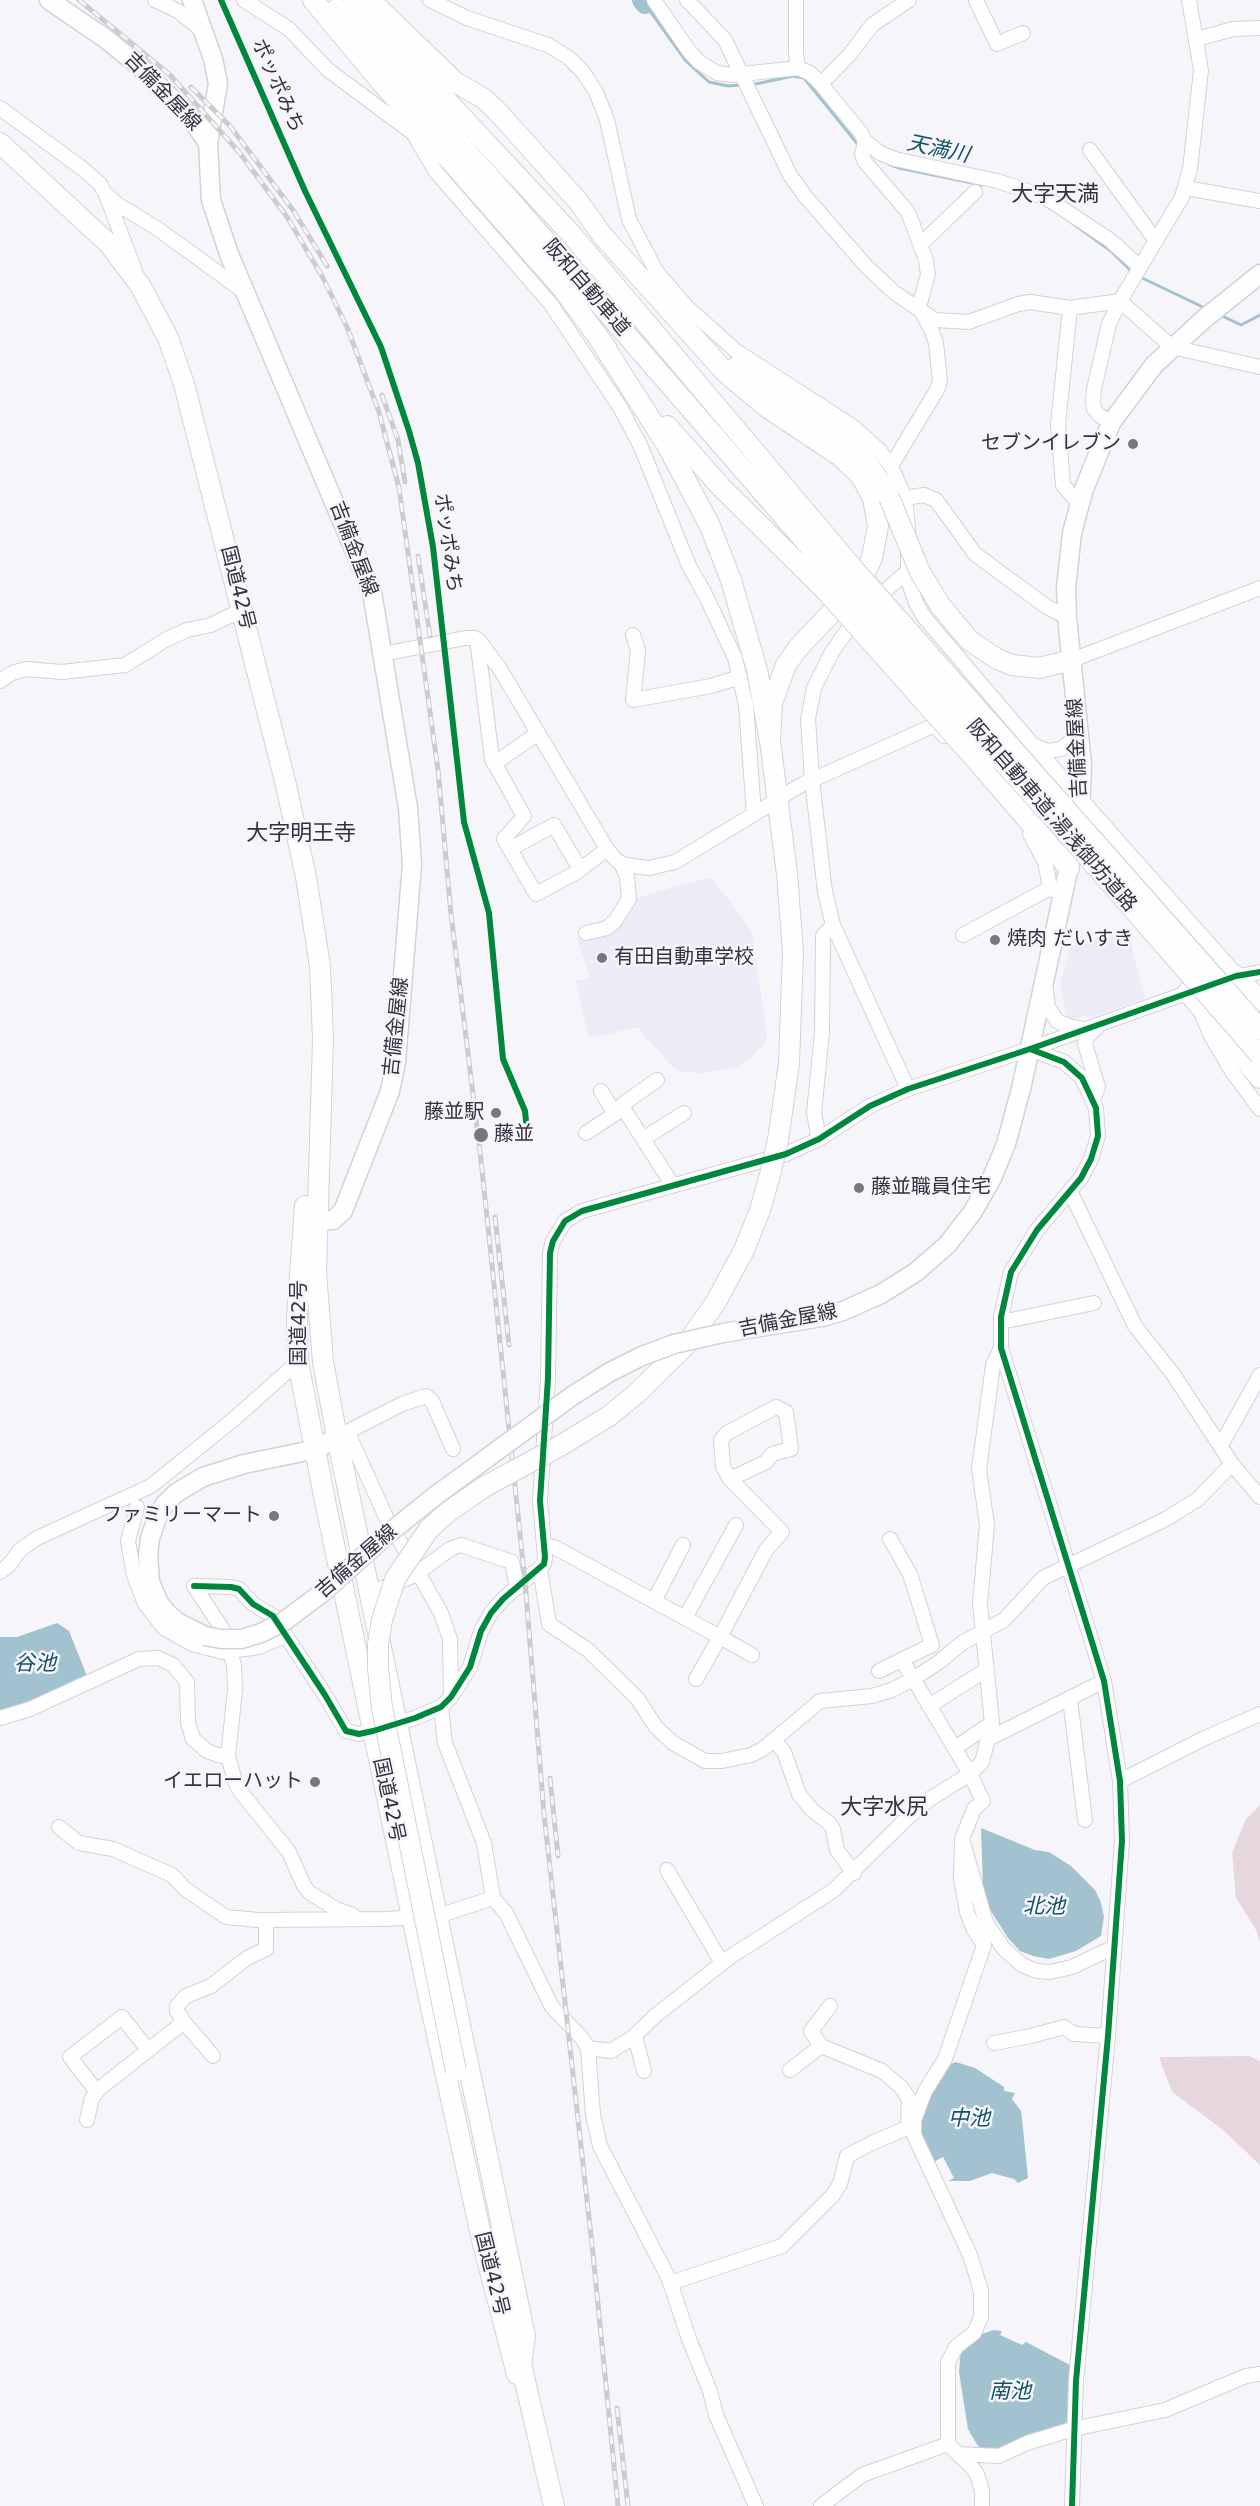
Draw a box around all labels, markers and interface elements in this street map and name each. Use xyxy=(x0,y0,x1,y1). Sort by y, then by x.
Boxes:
street label: ポッポみち xyxy=(246,35,308,137)
street label: 吉備金屋線 xyxy=(119,48,205,136)
water label: 天満川 xyxy=(905,131,971,169)
district label: 大字天満 xyxy=(1011,182,1099,208)
street label: 阪和自動車道 xyxy=(538,235,634,341)
place label: セブンイレブン xyxy=(981,432,1121,456)
marker: セブンイレブン xyxy=(1126,437,1140,451)
street label: ポッポみち xyxy=(428,492,466,594)
street label: 吉備金屋線 xyxy=(324,498,382,600)
street label: 国道42号 xyxy=(215,544,259,632)
street label: 吉備金屋線 xyxy=(1063,697,1093,799)
street label: 阪和自動車道;湯浅御坊道路 xyxy=(961,715,1141,917)
district label: 大字明王寺 xyxy=(246,821,356,847)
place label: 焼肉 だいすき xyxy=(1007,928,1133,952)
marker: 焼肉 だいすき xyxy=(988,933,1002,947)
place label: 有田自動車学校 xyxy=(614,946,754,970)
marker: 有田自動車学校 xyxy=(595,951,609,965)
street label: 吉備金屋線 xyxy=(380,976,414,1078)
place label: 藤並駅 xyxy=(424,1101,484,1125)
marker: 藤並駅 xyxy=(489,1106,503,1120)
place label: 藤並 xyxy=(494,1123,534,1147)
marker: 藤並 xyxy=(472,1126,490,1144)
place label: 藤並職員住宅 xyxy=(871,1176,991,1200)
marker: 藤並職員住宅 xyxy=(852,1181,866,1195)
street label: 国道42号 xyxy=(288,1280,312,1366)
street label: 吉備金屋線 xyxy=(737,1300,839,1342)
place label: ファミリーマート xyxy=(102,1504,262,1528)
marker: ファミリーマート xyxy=(267,1509,281,1523)
street label: 吉備金屋線 xyxy=(311,1520,403,1604)
water label: 谷池 xyxy=(14,1652,56,1678)
street label: 国道42号 xyxy=(367,1756,409,1844)
place label: イエローハット xyxy=(163,1770,303,1794)
marker: イエローハット xyxy=(308,1775,322,1789)
district label: 大字水尻 xyxy=(840,1795,928,1821)
water label: 北池 xyxy=(1023,1895,1065,1921)
water label: 中池 xyxy=(948,2107,990,2133)
street label: 国道42号 xyxy=(469,2230,513,2318)
water label: 南池 xyxy=(989,2380,1031,2406)

